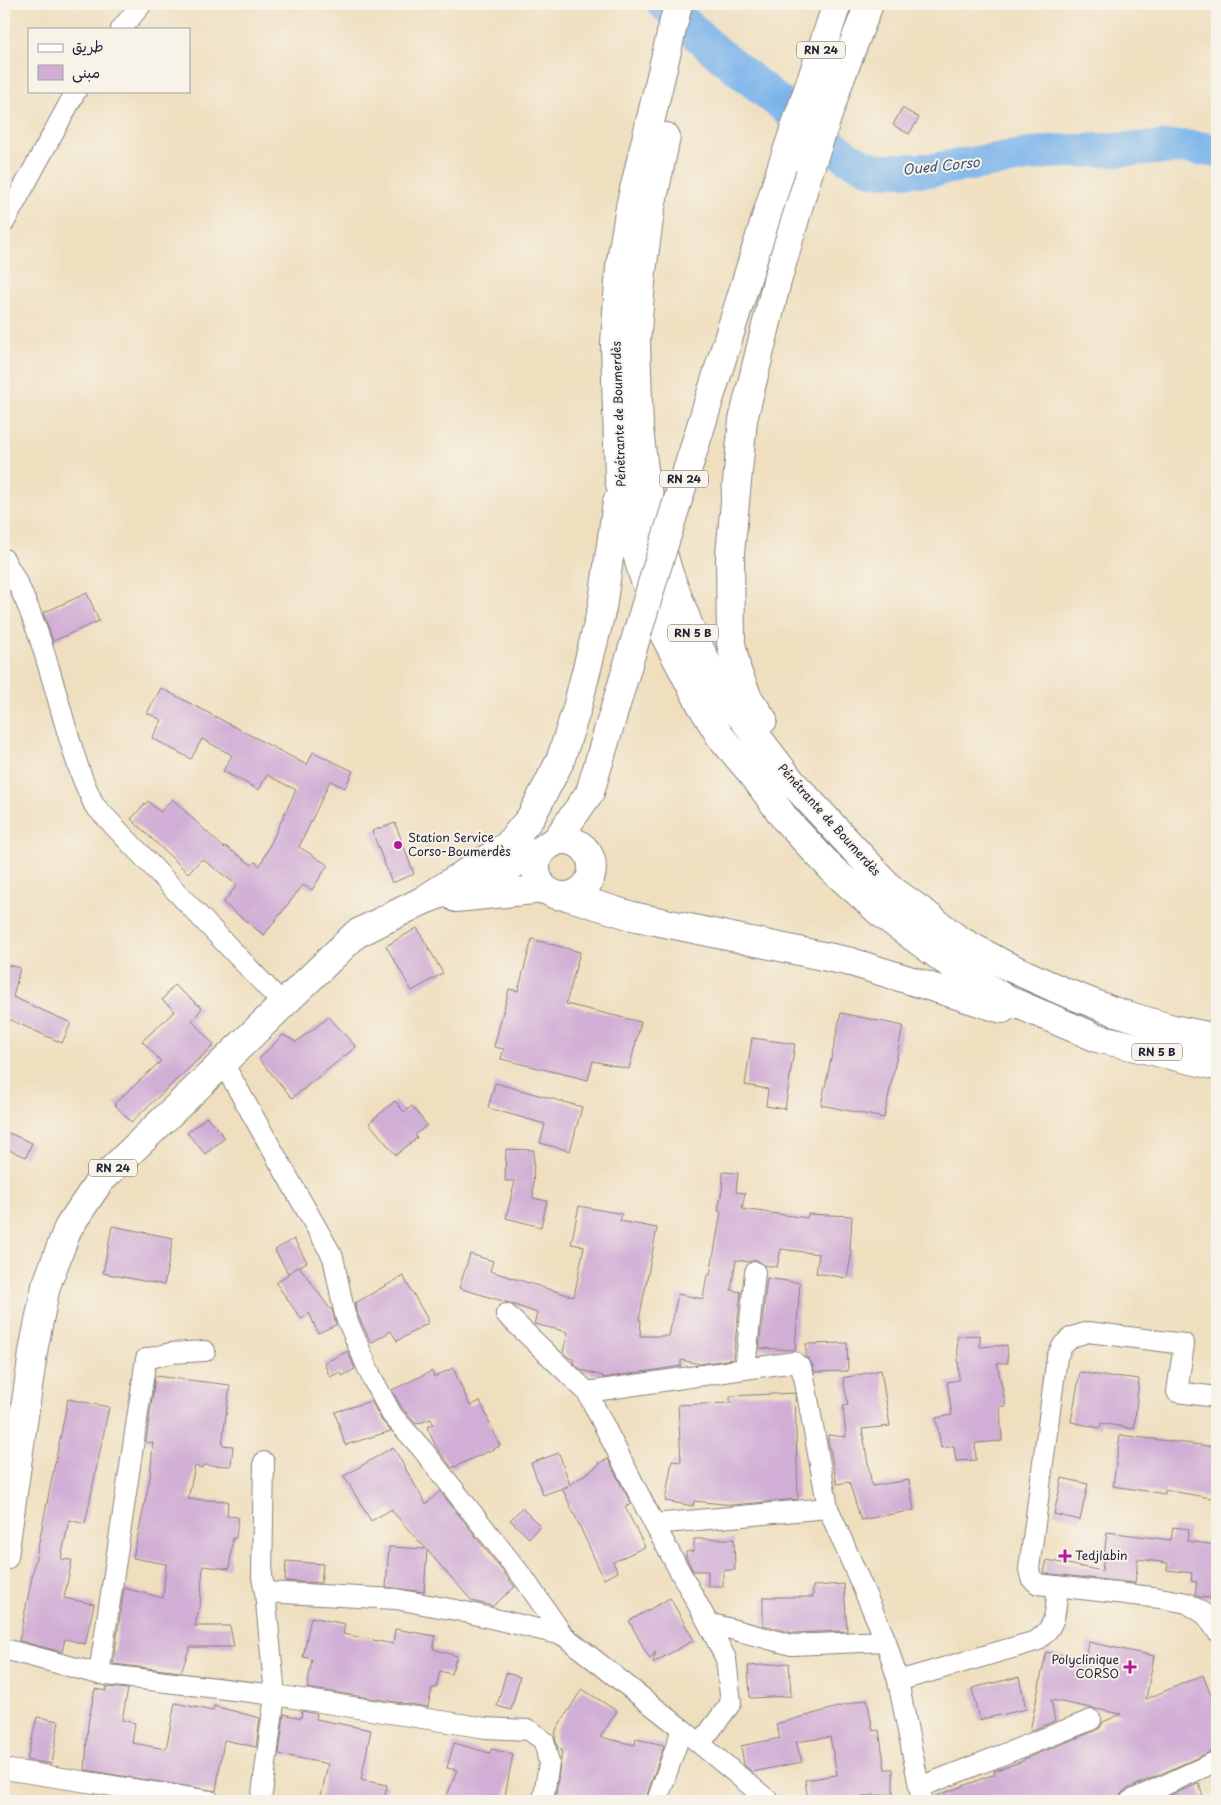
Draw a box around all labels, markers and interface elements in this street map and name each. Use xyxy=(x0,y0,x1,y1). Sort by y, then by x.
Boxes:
legend xyxy=(28,28,190,92)
text: طريق xyxy=(72,34,104,57)
road number: RN 24 xyxy=(797,42,845,58)
text: مبنى xyxy=(72,60,100,83)
water label: Oued Corso xyxy=(901,151,982,180)
street label: Pénétrante de Boumerdès xyxy=(606,340,630,487)
road number: RN 24 xyxy=(660,470,708,488)
road number: RN 5 B xyxy=(668,624,718,641)
street label: Pénétrante de Boumerdès xyxy=(774,759,886,880)
place label: Station Service Corso-Boumerdès xyxy=(408,828,511,860)
marker: Station Service Corso-Boumerdès xyxy=(392,839,404,851)
road number: RN 5 B xyxy=(1132,1044,1182,1060)
road number: RN 24 xyxy=(89,1160,137,1176)
place label: Tedjlabin xyxy=(1075,1546,1128,1564)
marker: Tedjlabin xyxy=(1059,1550,1071,1562)
place label: Polyclinique CORSO xyxy=(1051,1650,1119,1682)
marker: Polyclinique CORSO xyxy=(1123,1660,1137,1674)

